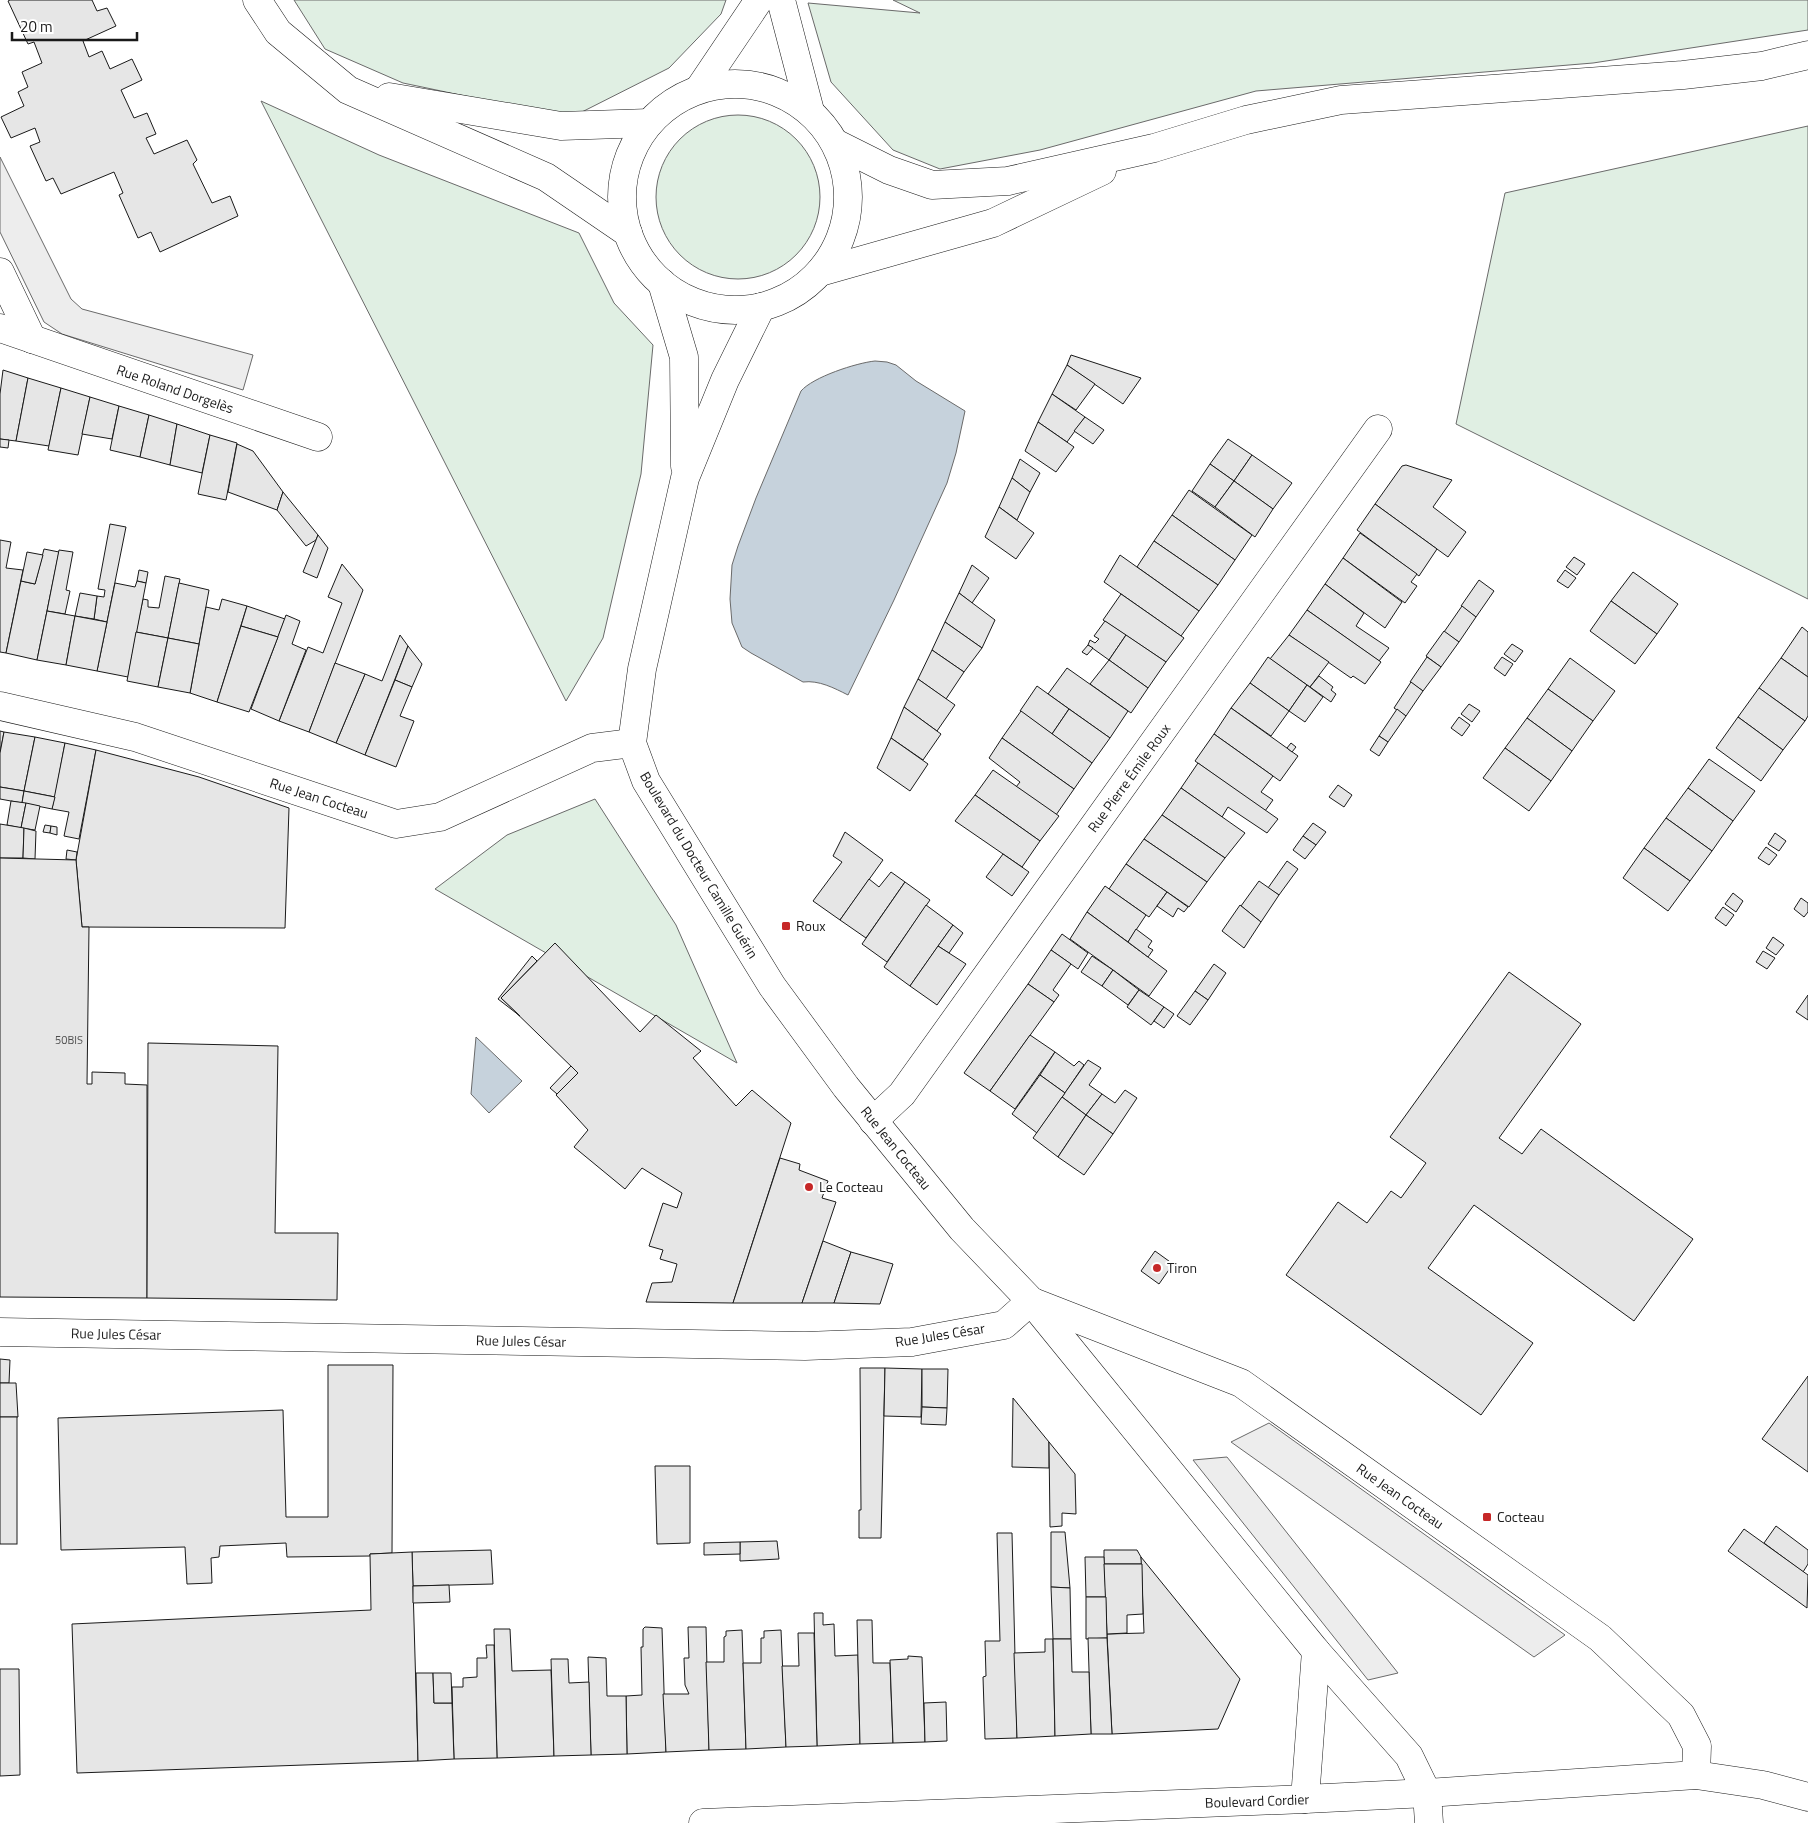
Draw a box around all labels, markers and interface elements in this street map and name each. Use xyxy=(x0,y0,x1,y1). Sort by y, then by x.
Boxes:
scale bar xyxy=(12,10,138,42)
text: 20 m xyxy=(20,15,53,38)
street label: Rue Roland Dorgelès xyxy=(114,359,237,418)
street label: Rue Pierre Émile Roux xyxy=(1082,718,1176,836)
street label: Boulevard du Docteur Camille Guérin xyxy=(635,767,764,962)
street label: Rue Jean Cocteau xyxy=(267,772,371,823)
place label: Roux xyxy=(796,915,826,936)
marker: Roux xyxy=(780,920,792,932)
house number: 50BIS xyxy=(55,1032,83,1048)
street label: Rue Jean Cocteau xyxy=(856,1101,937,1194)
place label: Le Cocteau xyxy=(819,1176,883,1197)
marker: Le Cocteau xyxy=(803,1181,815,1193)
place label: Tiron xyxy=(1167,1257,1197,1278)
marker: Tiron xyxy=(1151,1262,1163,1274)
street label: Rue Jules César xyxy=(894,1317,986,1352)
street label: Rue Jules César xyxy=(71,1322,162,1345)
street label: Rue Jules César xyxy=(476,1329,567,1352)
street label: Rue Jean Cocteau xyxy=(1352,1458,1448,1534)
place label: Cocteau xyxy=(1497,1506,1544,1527)
marker: Cocteau xyxy=(1481,1511,1493,1523)
street label: Boulevard Cordier xyxy=(1204,1788,1310,1813)

